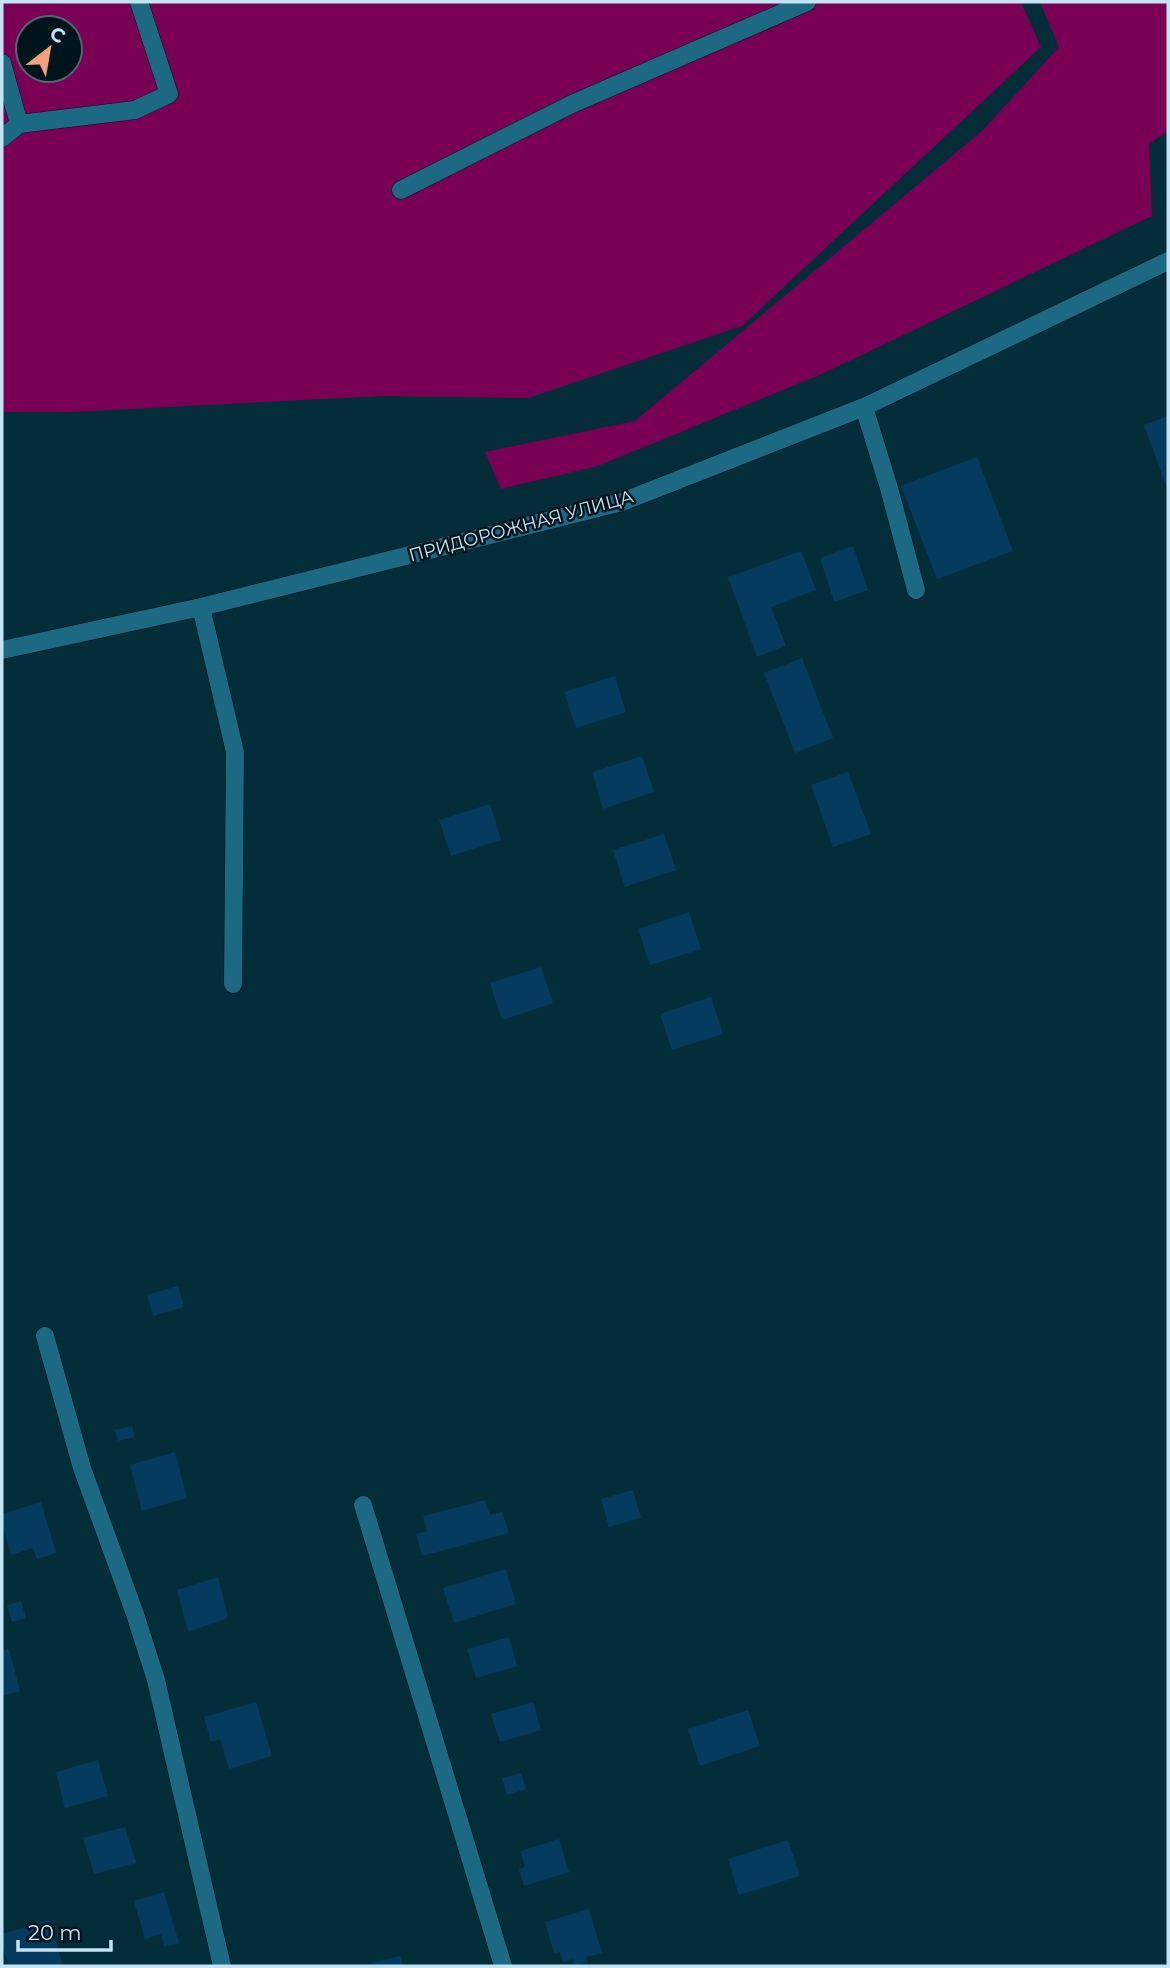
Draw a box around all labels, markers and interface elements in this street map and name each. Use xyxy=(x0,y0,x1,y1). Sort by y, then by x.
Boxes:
north arrow xyxy=(14,14,84,84)
text: С xyxy=(46,21,70,48)
street label: ПРИДОРОЖНАЯ УЛИЦА xyxy=(406,485,636,567)
scale bar xyxy=(18,1909,110,1953)
text: 20 m xyxy=(28,1920,82,1945)

